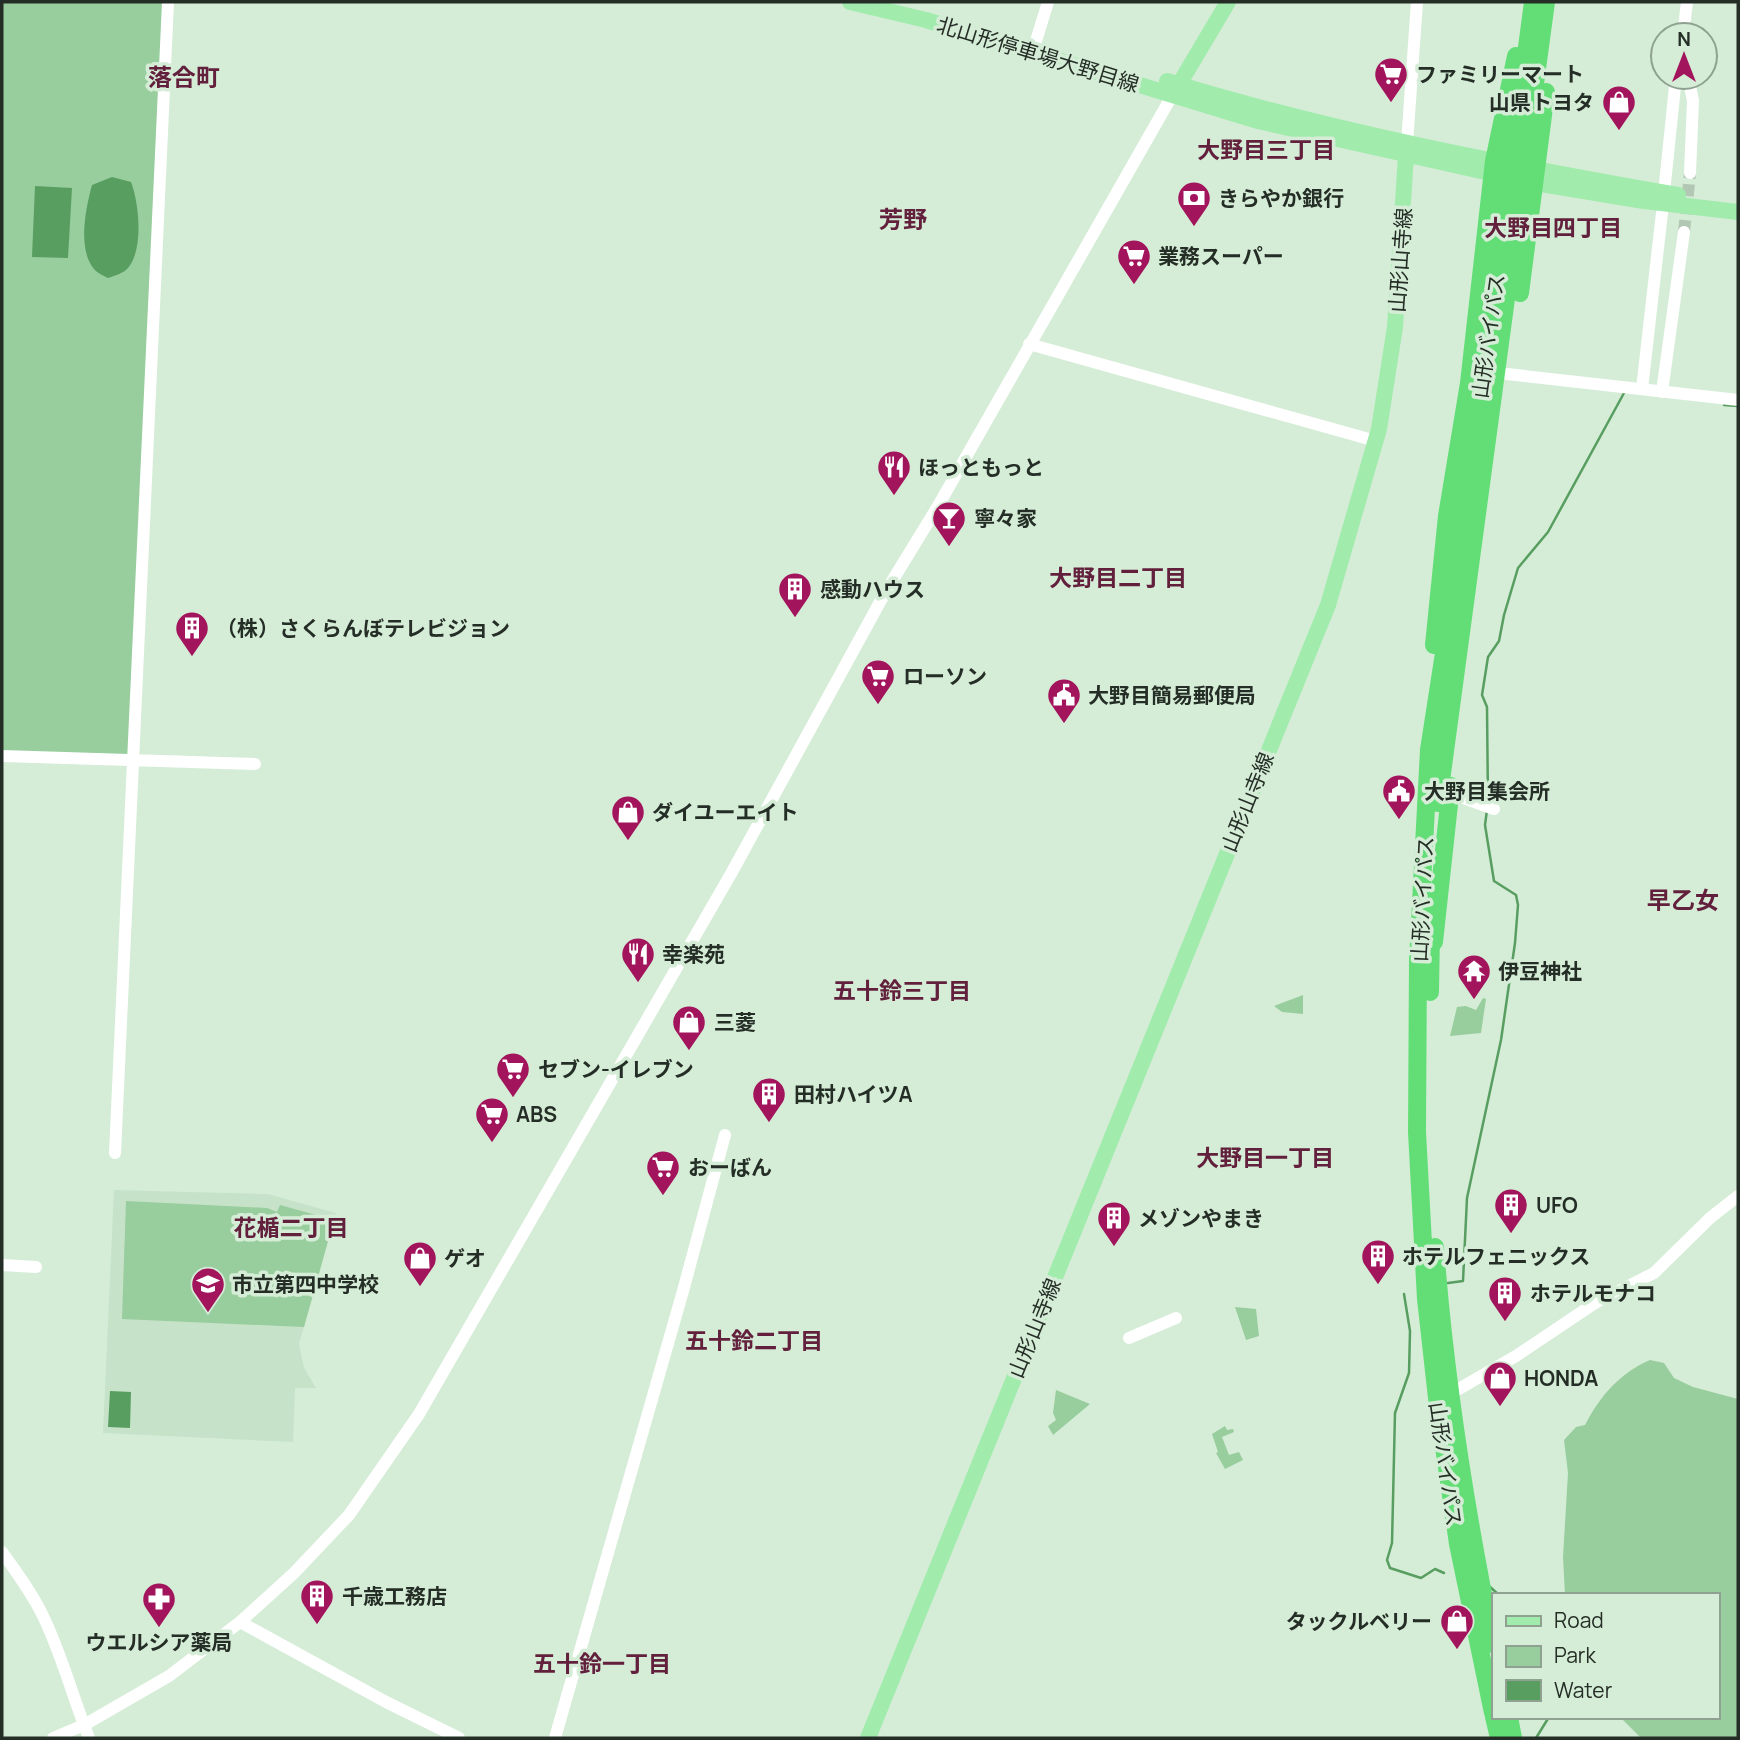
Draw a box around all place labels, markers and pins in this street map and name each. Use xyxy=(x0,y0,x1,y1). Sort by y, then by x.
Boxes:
supermarket icon: ファミリーマート xyxy=(1372,55,1410,104)
place label: ファミリーマート xyxy=(1416,60,1584,88)
shop icon: 山県トヨタ xyxy=(1600,83,1638,132)
place label: 山県トヨタ xyxy=(1489,88,1594,116)
bank icon: きらやか銀行 xyxy=(1175,179,1213,228)
place label: きらやか銀行 xyxy=(1218,184,1344,212)
supermarket icon: 業務スーパー xyxy=(1115,237,1153,286)
place label: 業務スーパー xyxy=(1158,242,1284,270)
restaurant icon: ほっともっと xyxy=(875,448,913,497)
place label: ほっともっと xyxy=(918,453,1044,481)
bar icon: 寧々家 xyxy=(930,499,968,548)
place label: 寧々家 xyxy=(974,504,1037,532)
building icon: 感動ハウス xyxy=(776,570,814,619)
place label: 感動ハウス xyxy=(820,575,925,603)
building icon: （株）さくらんぼテレビジョン xyxy=(173,609,211,658)
place label: （株）さくらんぼテレビジョン xyxy=(216,614,510,642)
supermarket icon: ローソン xyxy=(859,657,897,706)
place label: ローソン xyxy=(903,662,987,690)
public building icon: 大野目簡易郵便局 xyxy=(1045,676,1083,725)
place label: 大野目簡易郵便局 xyxy=(1088,681,1256,709)
public building icon: 大野目集会所 xyxy=(1380,772,1418,821)
place label: 大野目集会所 xyxy=(1424,777,1550,805)
shop icon: ダイユーエイト xyxy=(609,793,647,842)
place label: ダイユーエイト xyxy=(652,798,799,826)
restaurant icon: 幸楽苑 xyxy=(619,935,657,984)
place label: 幸楽苑 xyxy=(662,940,725,968)
temple icon: 伊豆神社 xyxy=(1455,952,1493,1001)
place label: 伊豆神社 xyxy=(1498,957,1582,985)
shop icon: 三菱 xyxy=(670,1003,708,1052)
place label: 三菱 xyxy=(714,1008,756,1036)
supermarket icon: セブン-イレブン xyxy=(494,1050,532,1099)
place label: セブン-イレブン xyxy=(538,1055,694,1083)
building icon: 田村ハイツA xyxy=(750,1075,788,1124)
place label: 田村ハイツA xyxy=(794,1080,913,1108)
supermarket icon: ABS xyxy=(473,1095,511,1144)
place label: ABS xyxy=(516,1100,557,1128)
supermarket icon: おーばん xyxy=(644,1148,682,1197)
place label: おーばん xyxy=(688,1153,772,1181)
building icon: UFO xyxy=(1492,1186,1530,1235)
place label: UFO xyxy=(1536,1191,1578,1219)
building icon: メゾンやまき xyxy=(1095,1199,1133,1248)
place label: メゾンやまき xyxy=(1138,1204,1264,1232)
building icon: ホテルフェニックス xyxy=(1359,1237,1397,1286)
shop icon: ゲオ xyxy=(401,1239,439,1288)
place label: ホテルフェニックス xyxy=(1402,1242,1590,1270)
place label: ゲオ xyxy=(444,1244,486,1272)
school or university icon: 市立第四中学校 xyxy=(189,1265,227,1314)
place label: 市立第四中学校 xyxy=(232,1270,379,1298)
building icon: ホテルモナコ xyxy=(1486,1274,1524,1323)
place label: ホテルモナコ xyxy=(1530,1279,1656,1307)
shop icon: HONDA xyxy=(1481,1359,1519,1408)
place label: HONDA xyxy=(1524,1364,1598,1392)
building icon: 千歳工務店 xyxy=(298,1577,336,1626)
pharmacy icon: ウエルシア薬局 xyxy=(140,1580,178,1629)
place label: 千歳工務店 xyxy=(342,1582,447,1610)
shop icon: タックルベリー xyxy=(1438,1602,1476,1651)
place label: タックルベリー xyxy=(1286,1607,1432,1635)
place label: ウエルシア薬局 xyxy=(86,1628,233,1656)

